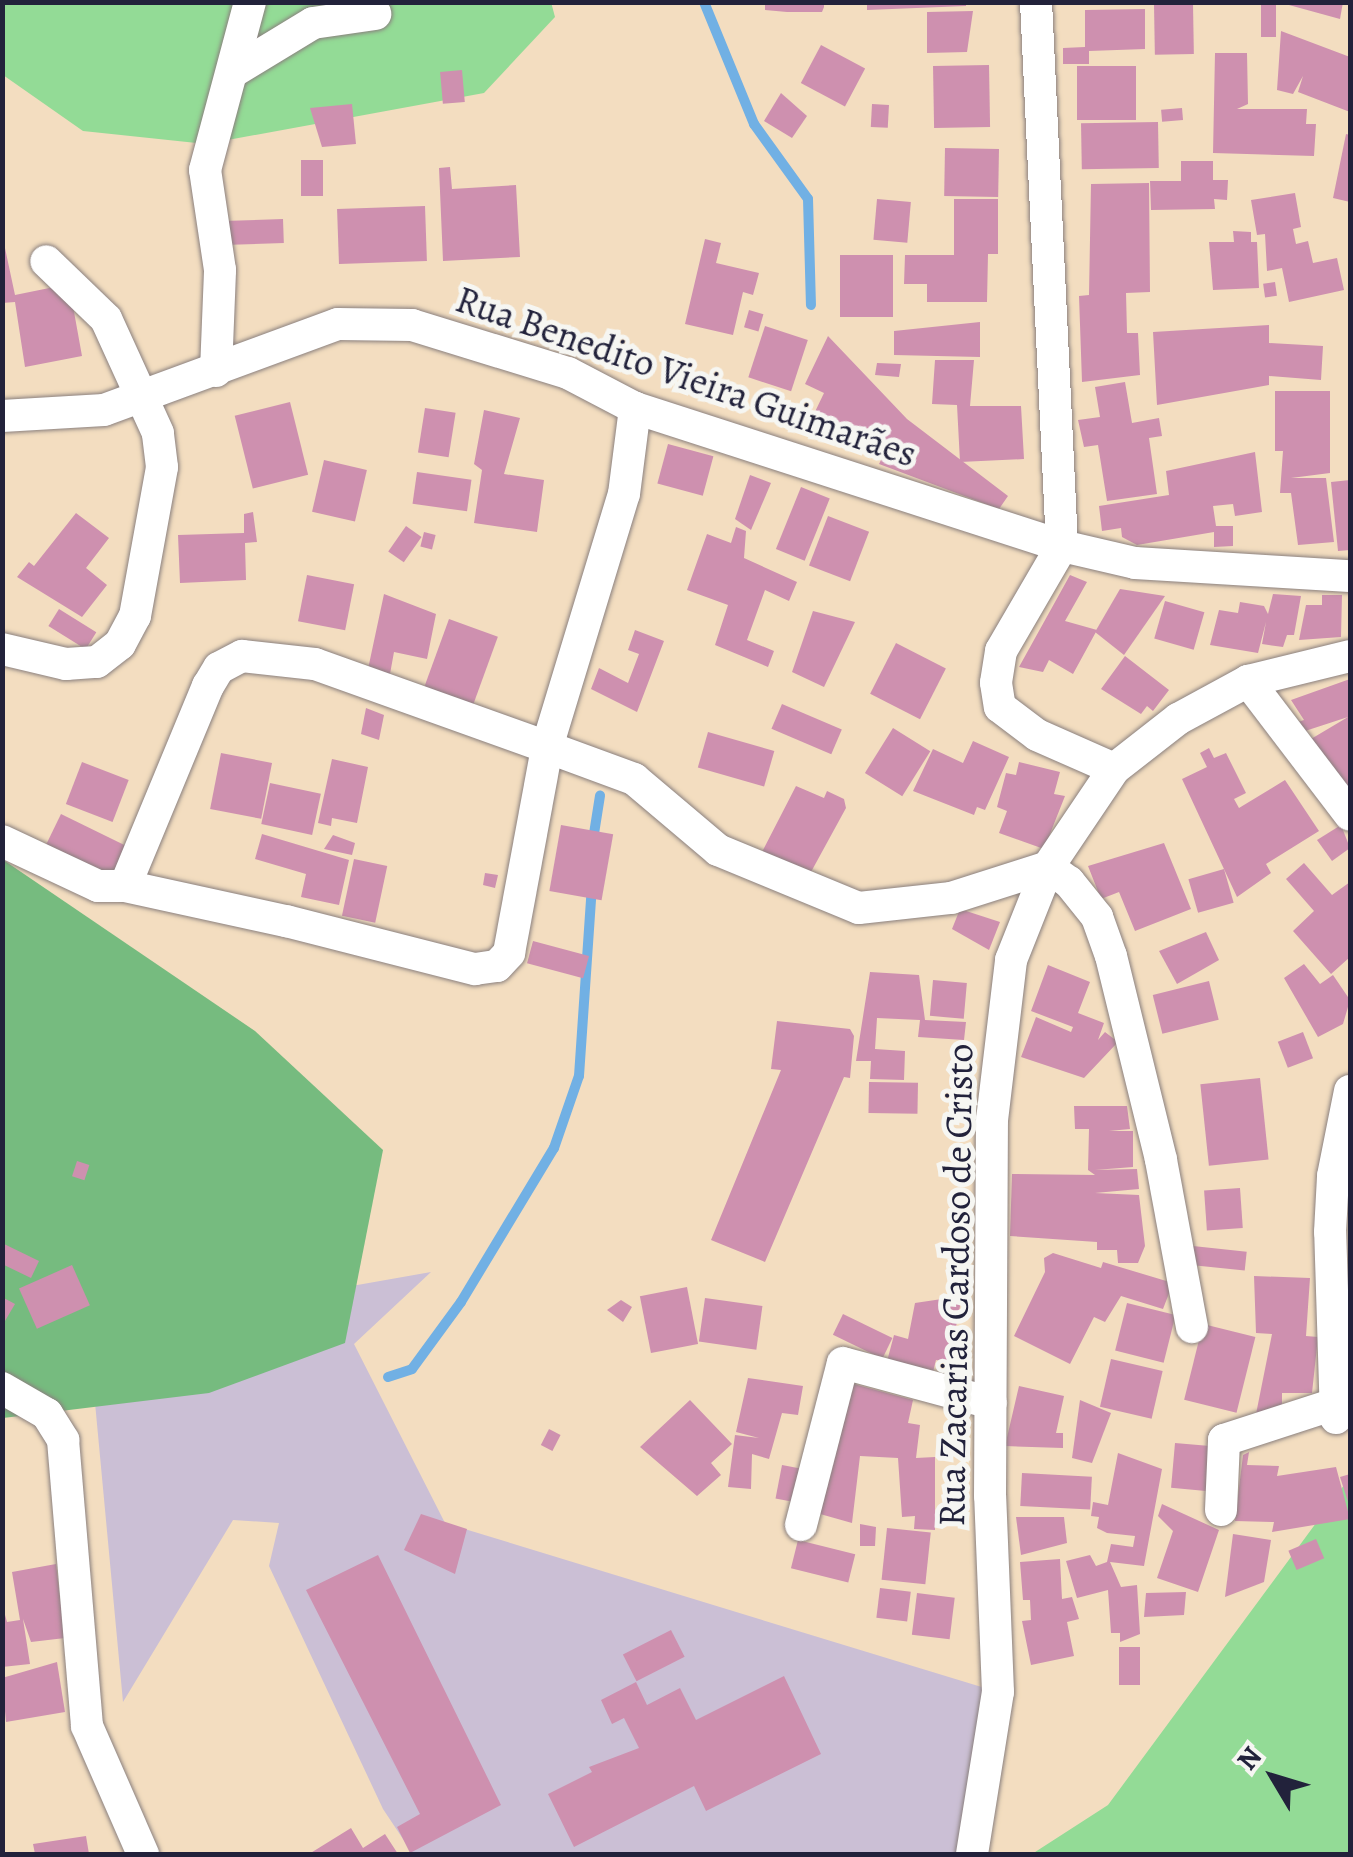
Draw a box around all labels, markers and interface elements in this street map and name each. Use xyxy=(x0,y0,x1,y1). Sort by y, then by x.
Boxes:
street label: Rua Benedito Vieira Guimarães xyxy=(450,277,922,477)
street label: Rua Zacarias Cardoso de Cristo xyxy=(929,1043,983,1527)
north arrow xyxy=(1223,1727,1323,1827)
text: N xyxy=(1228,1739,1271,1778)

